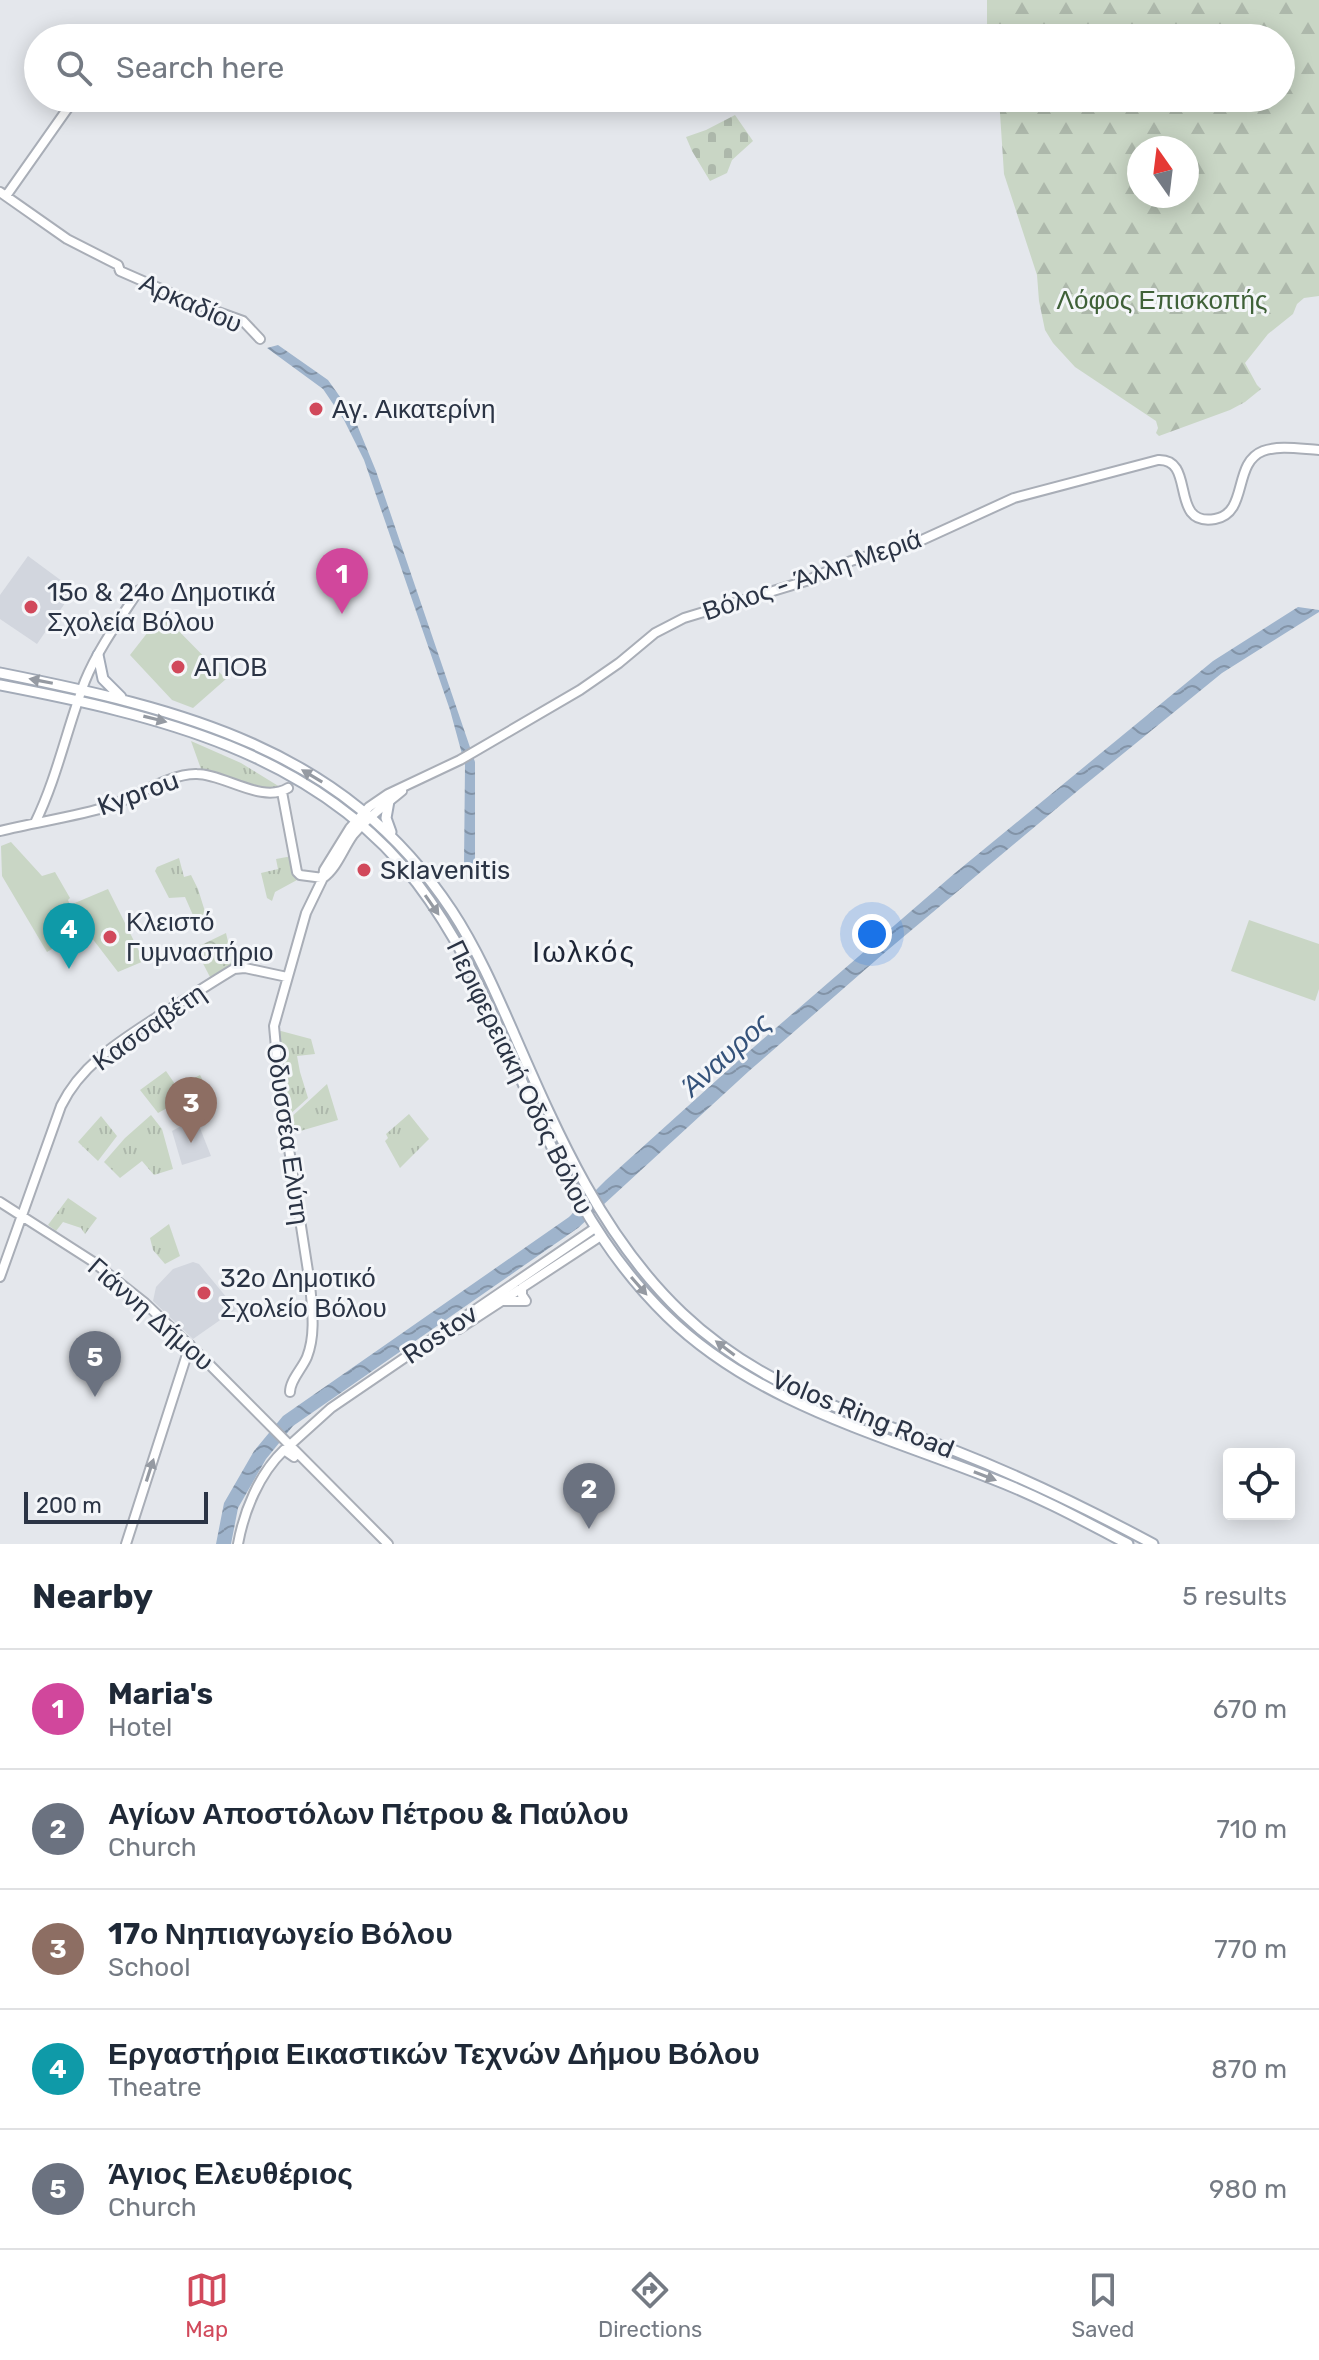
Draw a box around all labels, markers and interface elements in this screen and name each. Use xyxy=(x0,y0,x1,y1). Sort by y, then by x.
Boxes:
search box xyxy=(24,24,1295,112)
icon: search xyxy=(52,46,96,90)
text: Search here xyxy=(116,50,284,86)
north arrow xyxy=(1127,136,1199,208)
street label: Αρκαδίου xyxy=(135,267,247,340)
park label: Λόφος Επισκοπής xyxy=(1057,285,1267,316)
place label: Αγ. Αικατερίνη xyxy=(332,394,496,425)
marker: Αγ. Αικατερίνη xyxy=(307,400,325,418)
street label: Βόλος - Άλλη Μεριά xyxy=(699,523,926,627)
pin: 1 xyxy=(316,548,368,614)
place label: 15ο & 24ο Δημοτικά Σχολεία Βόλου xyxy=(47,577,275,638)
marker: 15ο & 24ο Δημοτικά Σχολεία Βόλου xyxy=(22,598,40,616)
place label: ΑΠΟΒ xyxy=(194,652,268,683)
marker: ΑΠΟΒ xyxy=(169,658,187,676)
one-way arrow xyxy=(28,674,53,687)
one-way arrow xyxy=(142,714,167,726)
street label: Kyprou xyxy=(93,764,183,822)
one-way arrow xyxy=(301,769,323,783)
place label: Sklavenitis xyxy=(380,855,510,886)
marker: Sklavenitis xyxy=(355,861,373,879)
one-way arrow xyxy=(424,894,439,915)
pin: 4 xyxy=(43,903,95,969)
place label: Κλειστό Γυμναστήριο xyxy=(126,907,273,968)
your location xyxy=(852,914,892,954)
marker: Κλειστό Γυμναστήριο xyxy=(101,928,119,946)
district label: Ιωλκός xyxy=(532,934,636,970)
street label: Περιφερειακή Οδός Βόλου xyxy=(440,935,599,1219)
street label: Κασσαβέτη xyxy=(87,977,212,1078)
water label: Άναυρος xyxy=(673,1005,778,1104)
street label: Οδυσσέα Ελύτη xyxy=(259,1041,316,1227)
pin: 3 xyxy=(165,1077,217,1143)
street label: Γιάννη Δήμου xyxy=(82,1251,220,1377)
place label: 32ο Δημοτικό Σχολείο Βόλου xyxy=(220,1263,387,1324)
one-way arrow xyxy=(629,1276,647,1295)
marker: 32ο Δημοτικό Σχολείο Βόλου xyxy=(195,1284,213,1302)
street label: Rostov xyxy=(397,1298,484,1371)
pin: 5 xyxy=(69,1331,121,1397)
one-way arrow xyxy=(715,1341,735,1357)
street label: Volos Ring Road xyxy=(767,1364,959,1465)
map controls xyxy=(1223,1448,1295,1520)
button: locate xyxy=(1223,1448,1295,1520)
one-way arrow xyxy=(144,1457,157,1481)
pin: 2 xyxy=(563,1463,615,1529)
one-way arrow xyxy=(973,1469,997,1482)
scale bar xyxy=(24,1488,208,1524)
text: 200 m xyxy=(36,1492,102,1519)
text: Nearby xyxy=(32,1576,153,1617)
text: 5 results xyxy=(1182,1581,1287,1612)
text: Maria's xyxy=(108,1676,213,1712)
text: 1 xyxy=(52,1694,64,1725)
text: 670 m xyxy=(1213,1694,1287,1725)
text: Hotel xyxy=(108,1712,172,1743)
text: Αγίων Αποστόλων Πέτρου & Παύλου xyxy=(108,1796,629,1832)
text: 2 xyxy=(50,1814,66,1845)
text: 710 m xyxy=(1217,1814,1287,1845)
text: Church xyxy=(108,1832,197,1863)
text: 17ο Νηπιαγωγείο Βόλου xyxy=(108,1916,453,1952)
text: 3 xyxy=(49,1934,67,1965)
text: 770 m xyxy=(1214,1934,1287,1965)
text: School xyxy=(108,1952,191,1983)
text: Εργαστήρια Εικαστικών Τεχνών Δήμου Βόλου xyxy=(108,2036,760,2072)
text: 4 xyxy=(49,2054,67,2085)
text: 870 m xyxy=(1211,2054,1287,2085)
text: Theatre xyxy=(108,2072,202,2103)
text: Άγιος Ελευθέριος xyxy=(108,2156,353,2192)
text: 5 xyxy=(50,2174,66,2205)
text: 980 m xyxy=(1209,2174,1287,2205)
text: Church xyxy=(108,2192,197,2223)
tab: Map xyxy=(185,2268,229,2343)
tab: Directions xyxy=(598,2268,702,2343)
tab: Saved xyxy=(1072,2268,1134,2343)

